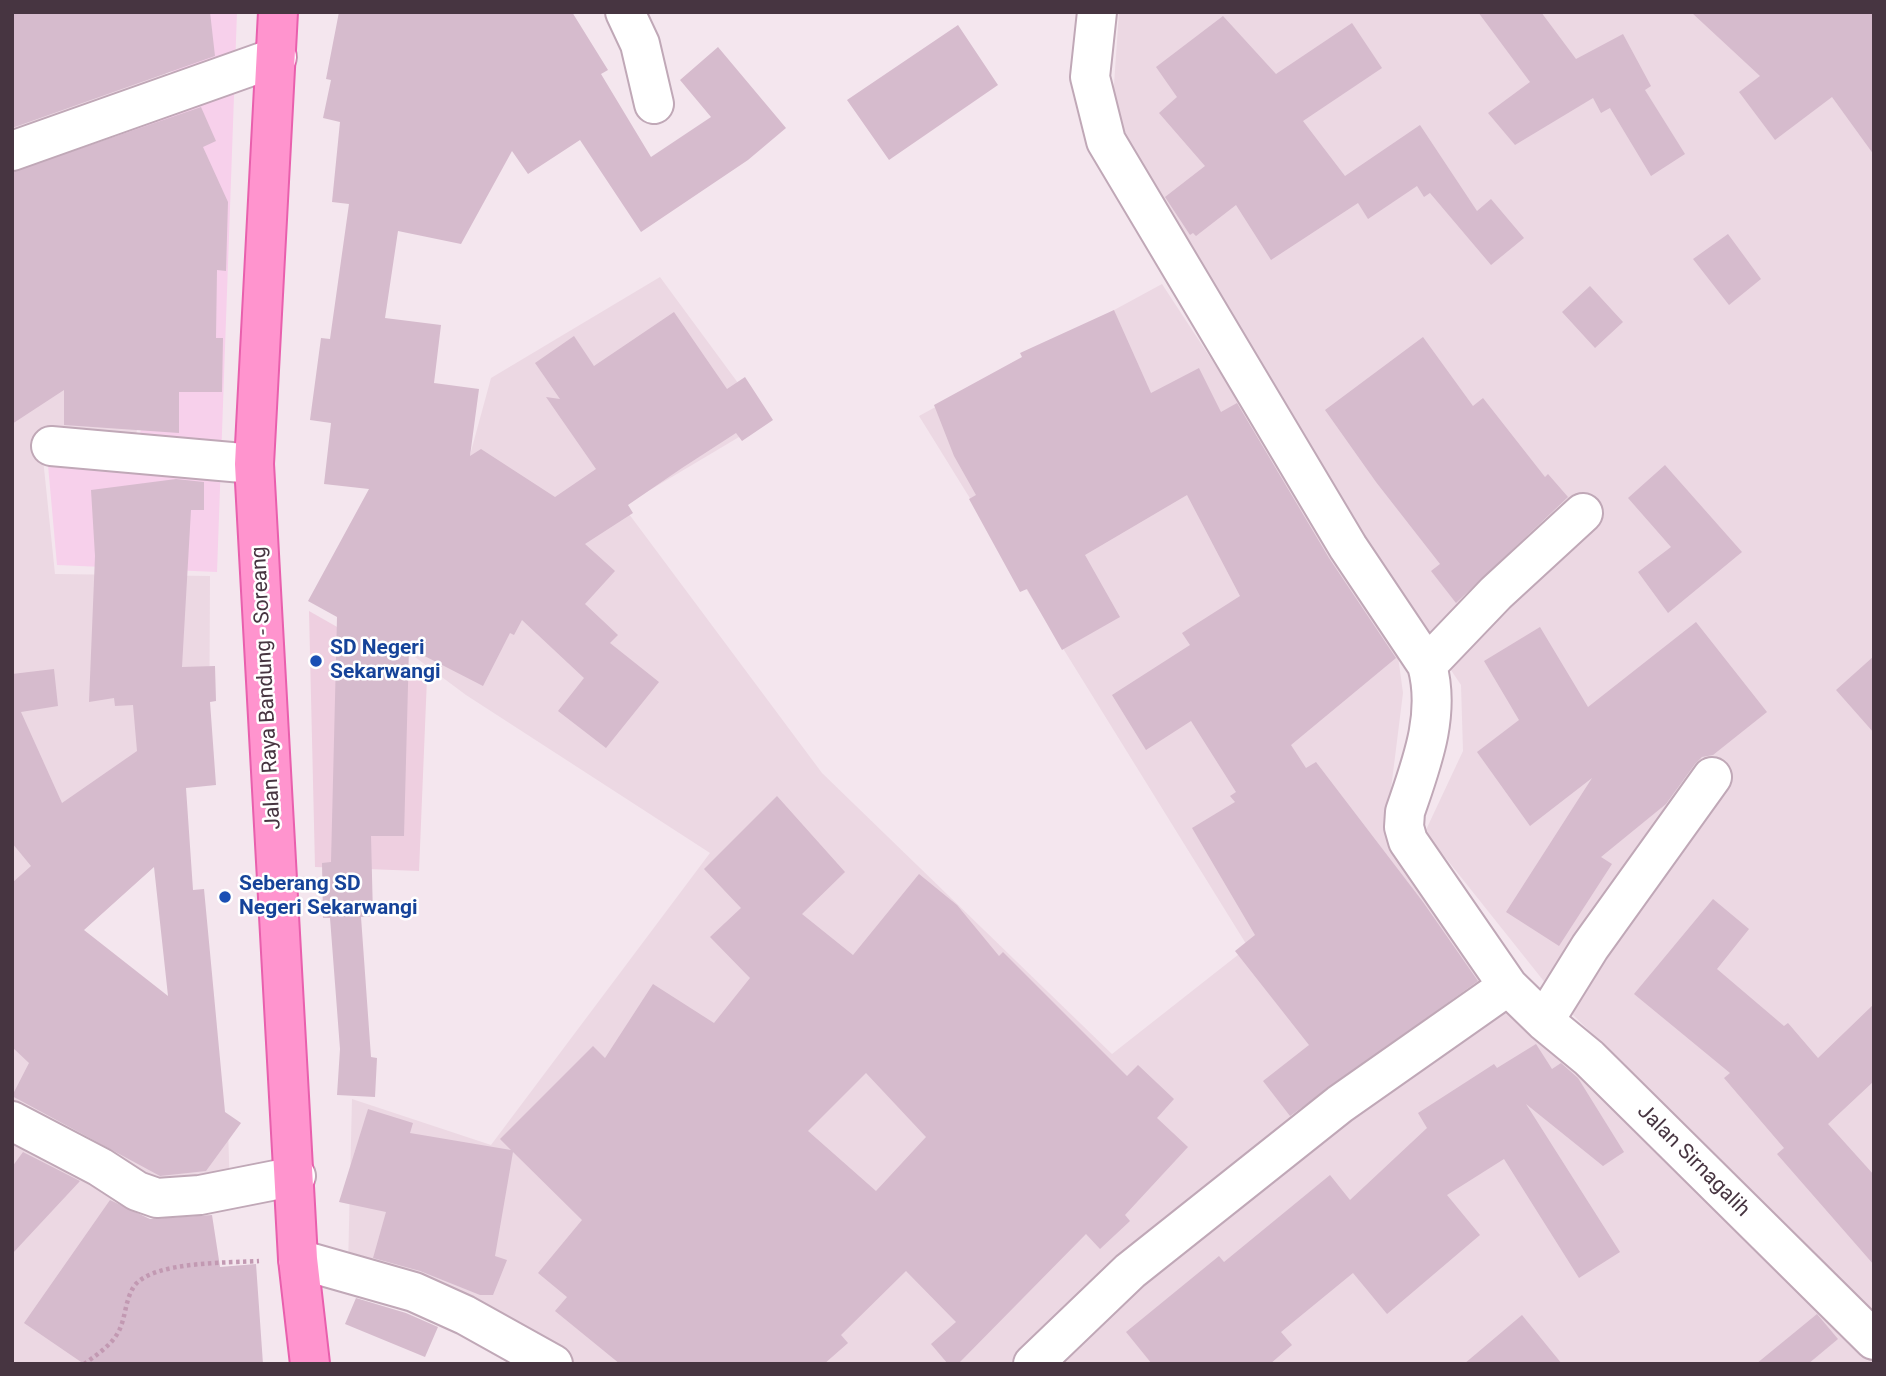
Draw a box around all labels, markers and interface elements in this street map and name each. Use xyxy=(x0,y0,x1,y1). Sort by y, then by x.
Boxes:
street label: Jalan Raya Bandung - Soreang xyxy=(247,546,287,830)
place label: SD Negeri Sekarwangi xyxy=(330,636,441,686)
marker: SD Negeri Sekarwangi xyxy=(308,653,324,669)
place label: Seberang SD Negeri Sekarwangi xyxy=(239,872,418,922)
marker: Seberang SD Negeri Sekarwangi xyxy=(217,889,233,905)
street label: Jalan Sirnagalih xyxy=(1631,1099,1755,1223)

